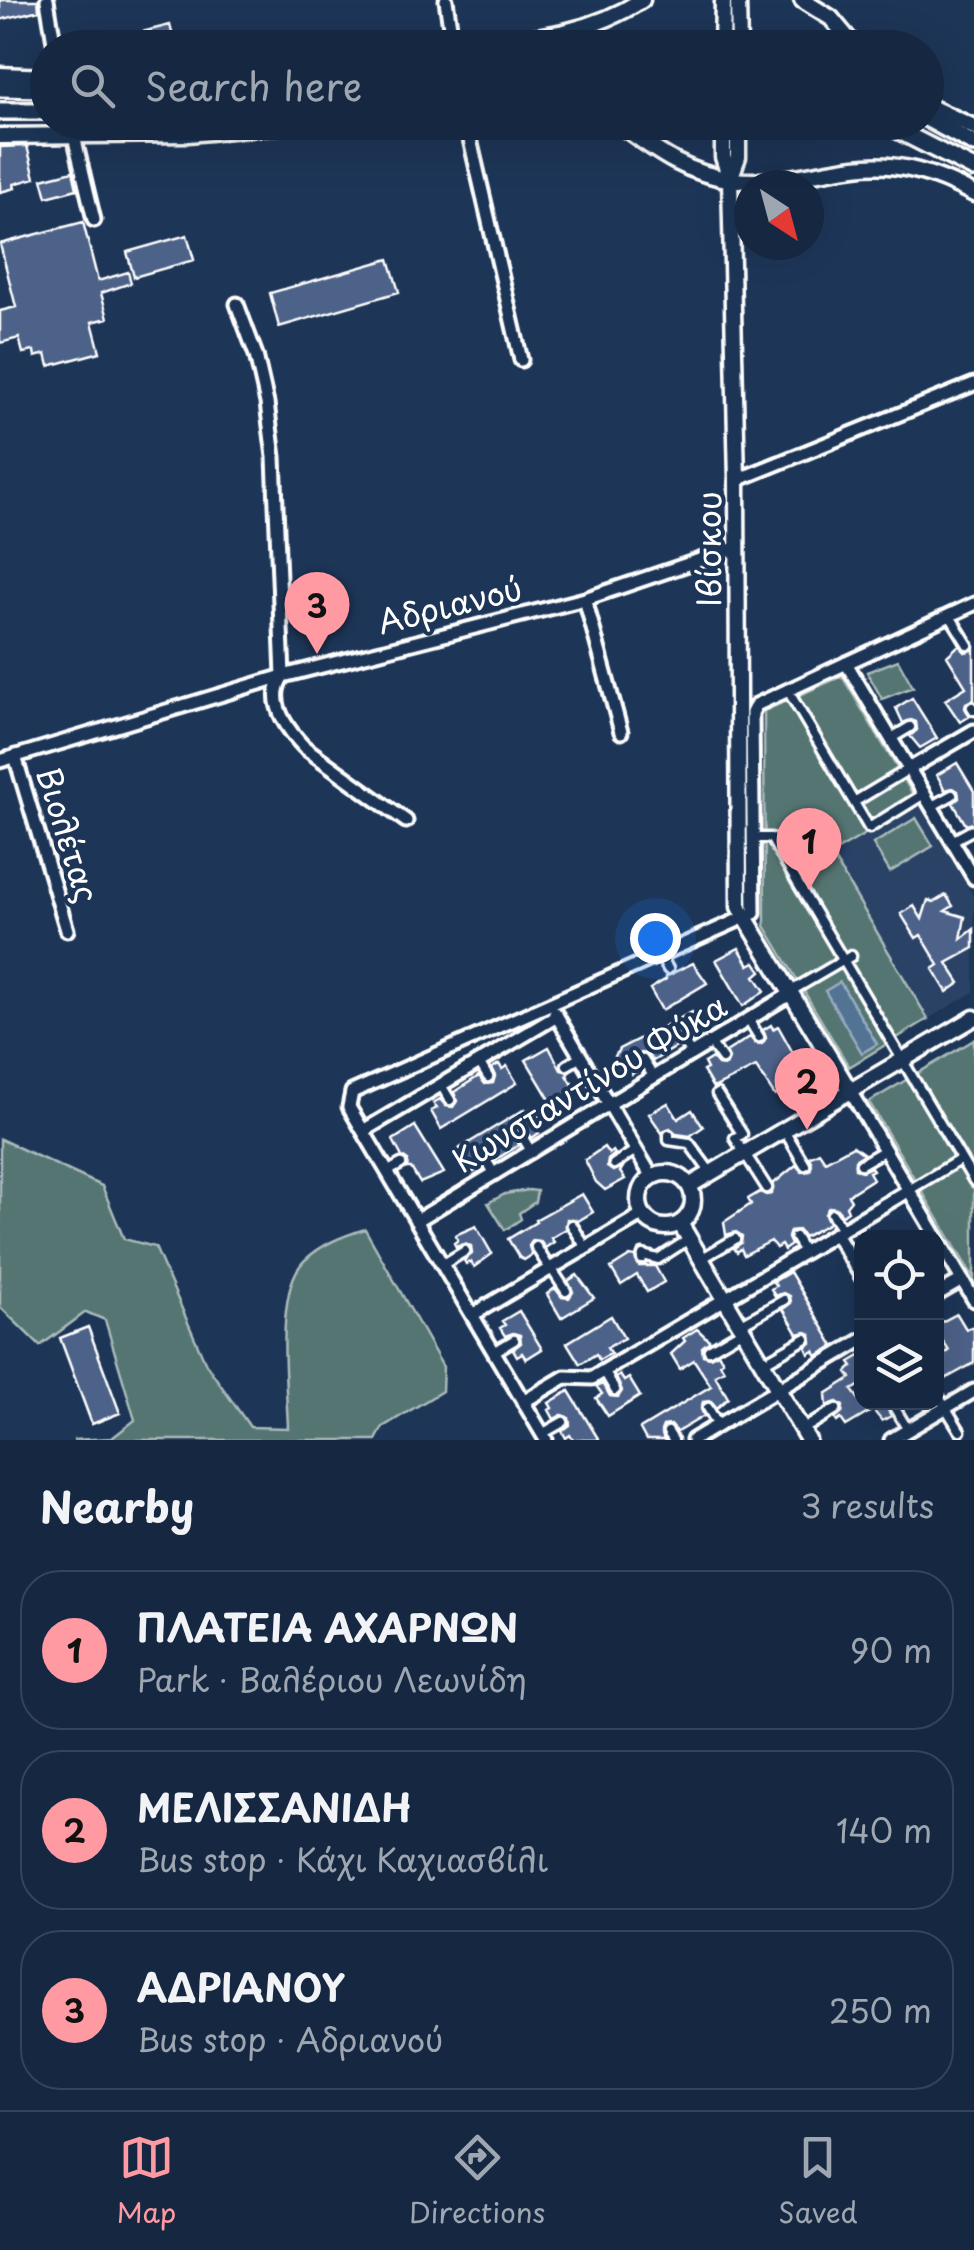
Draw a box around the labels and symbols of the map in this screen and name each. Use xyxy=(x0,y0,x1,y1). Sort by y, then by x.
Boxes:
north arrow xyxy=(734,170,824,260)
street label: Ιβίσκου xyxy=(684,491,732,607)
street label: Αδριανού xyxy=(372,563,527,645)
pin: 3 xyxy=(284,572,350,654)
street label: Βιολέτας xyxy=(26,761,112,908)
pin: 1 xyxy=(776,808,842,890)
your location xyxy=(630,913,681,964)
street label: Κωνσταντίνου Φύκα xyxy=(443,981,735,1183)
pin: 2 xyxy=(774,1048,840,1130)

